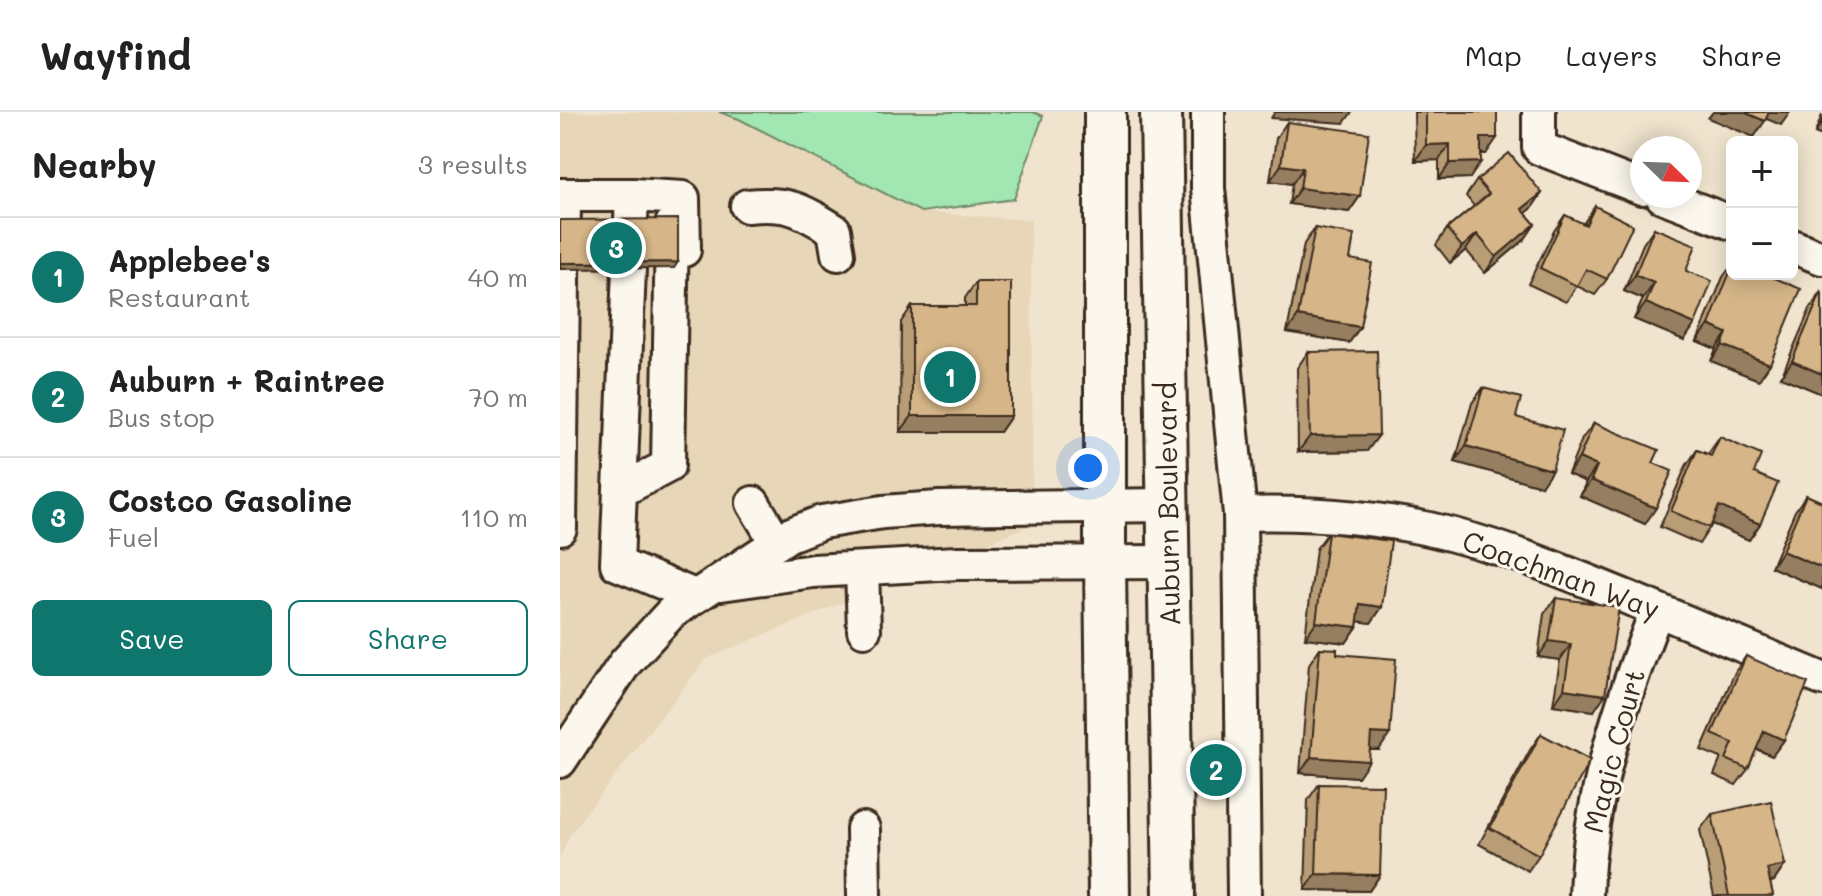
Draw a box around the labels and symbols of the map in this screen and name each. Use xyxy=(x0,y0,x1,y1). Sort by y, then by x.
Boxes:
north arrow xyxy=(1630,136,1702,208)
pin: 3 xyxy=(590,218,642,278)
pin: 1 xyxy=(924,347,976,407)
street label: Auburn Boulevard xyxy=(1147,382,1187,626)
your location xyxy=(1068,448,1108,488)
street label: Coachman Way xyxy=(1458,522,1665,626)
street label: Magic Court xyxy=(1574,665,1652,837)
pin: 2 xyxy=(1190,740,1242,800)

